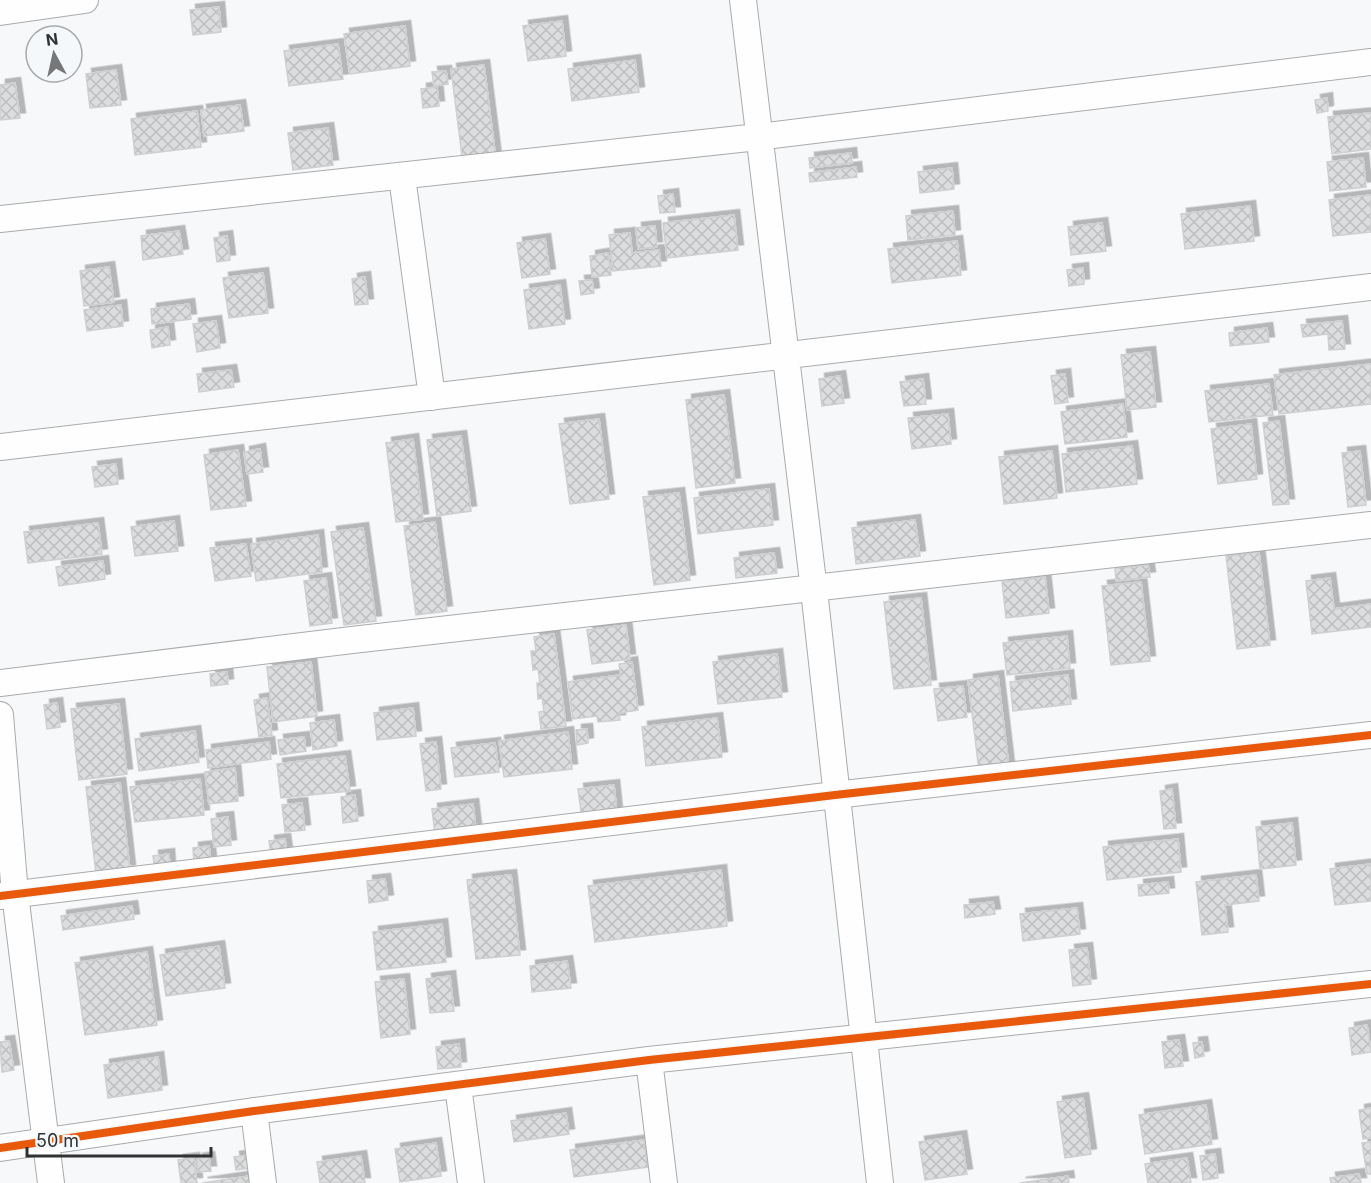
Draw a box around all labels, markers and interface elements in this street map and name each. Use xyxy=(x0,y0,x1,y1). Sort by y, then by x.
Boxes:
north arrow xyxy=(24,24,84,84)
text: N xyxy=(44,28,59,50)
scale bar xyxy=(27,1120,212,1158)
text: 50 m xyxy=(36,1130,79,1151)

